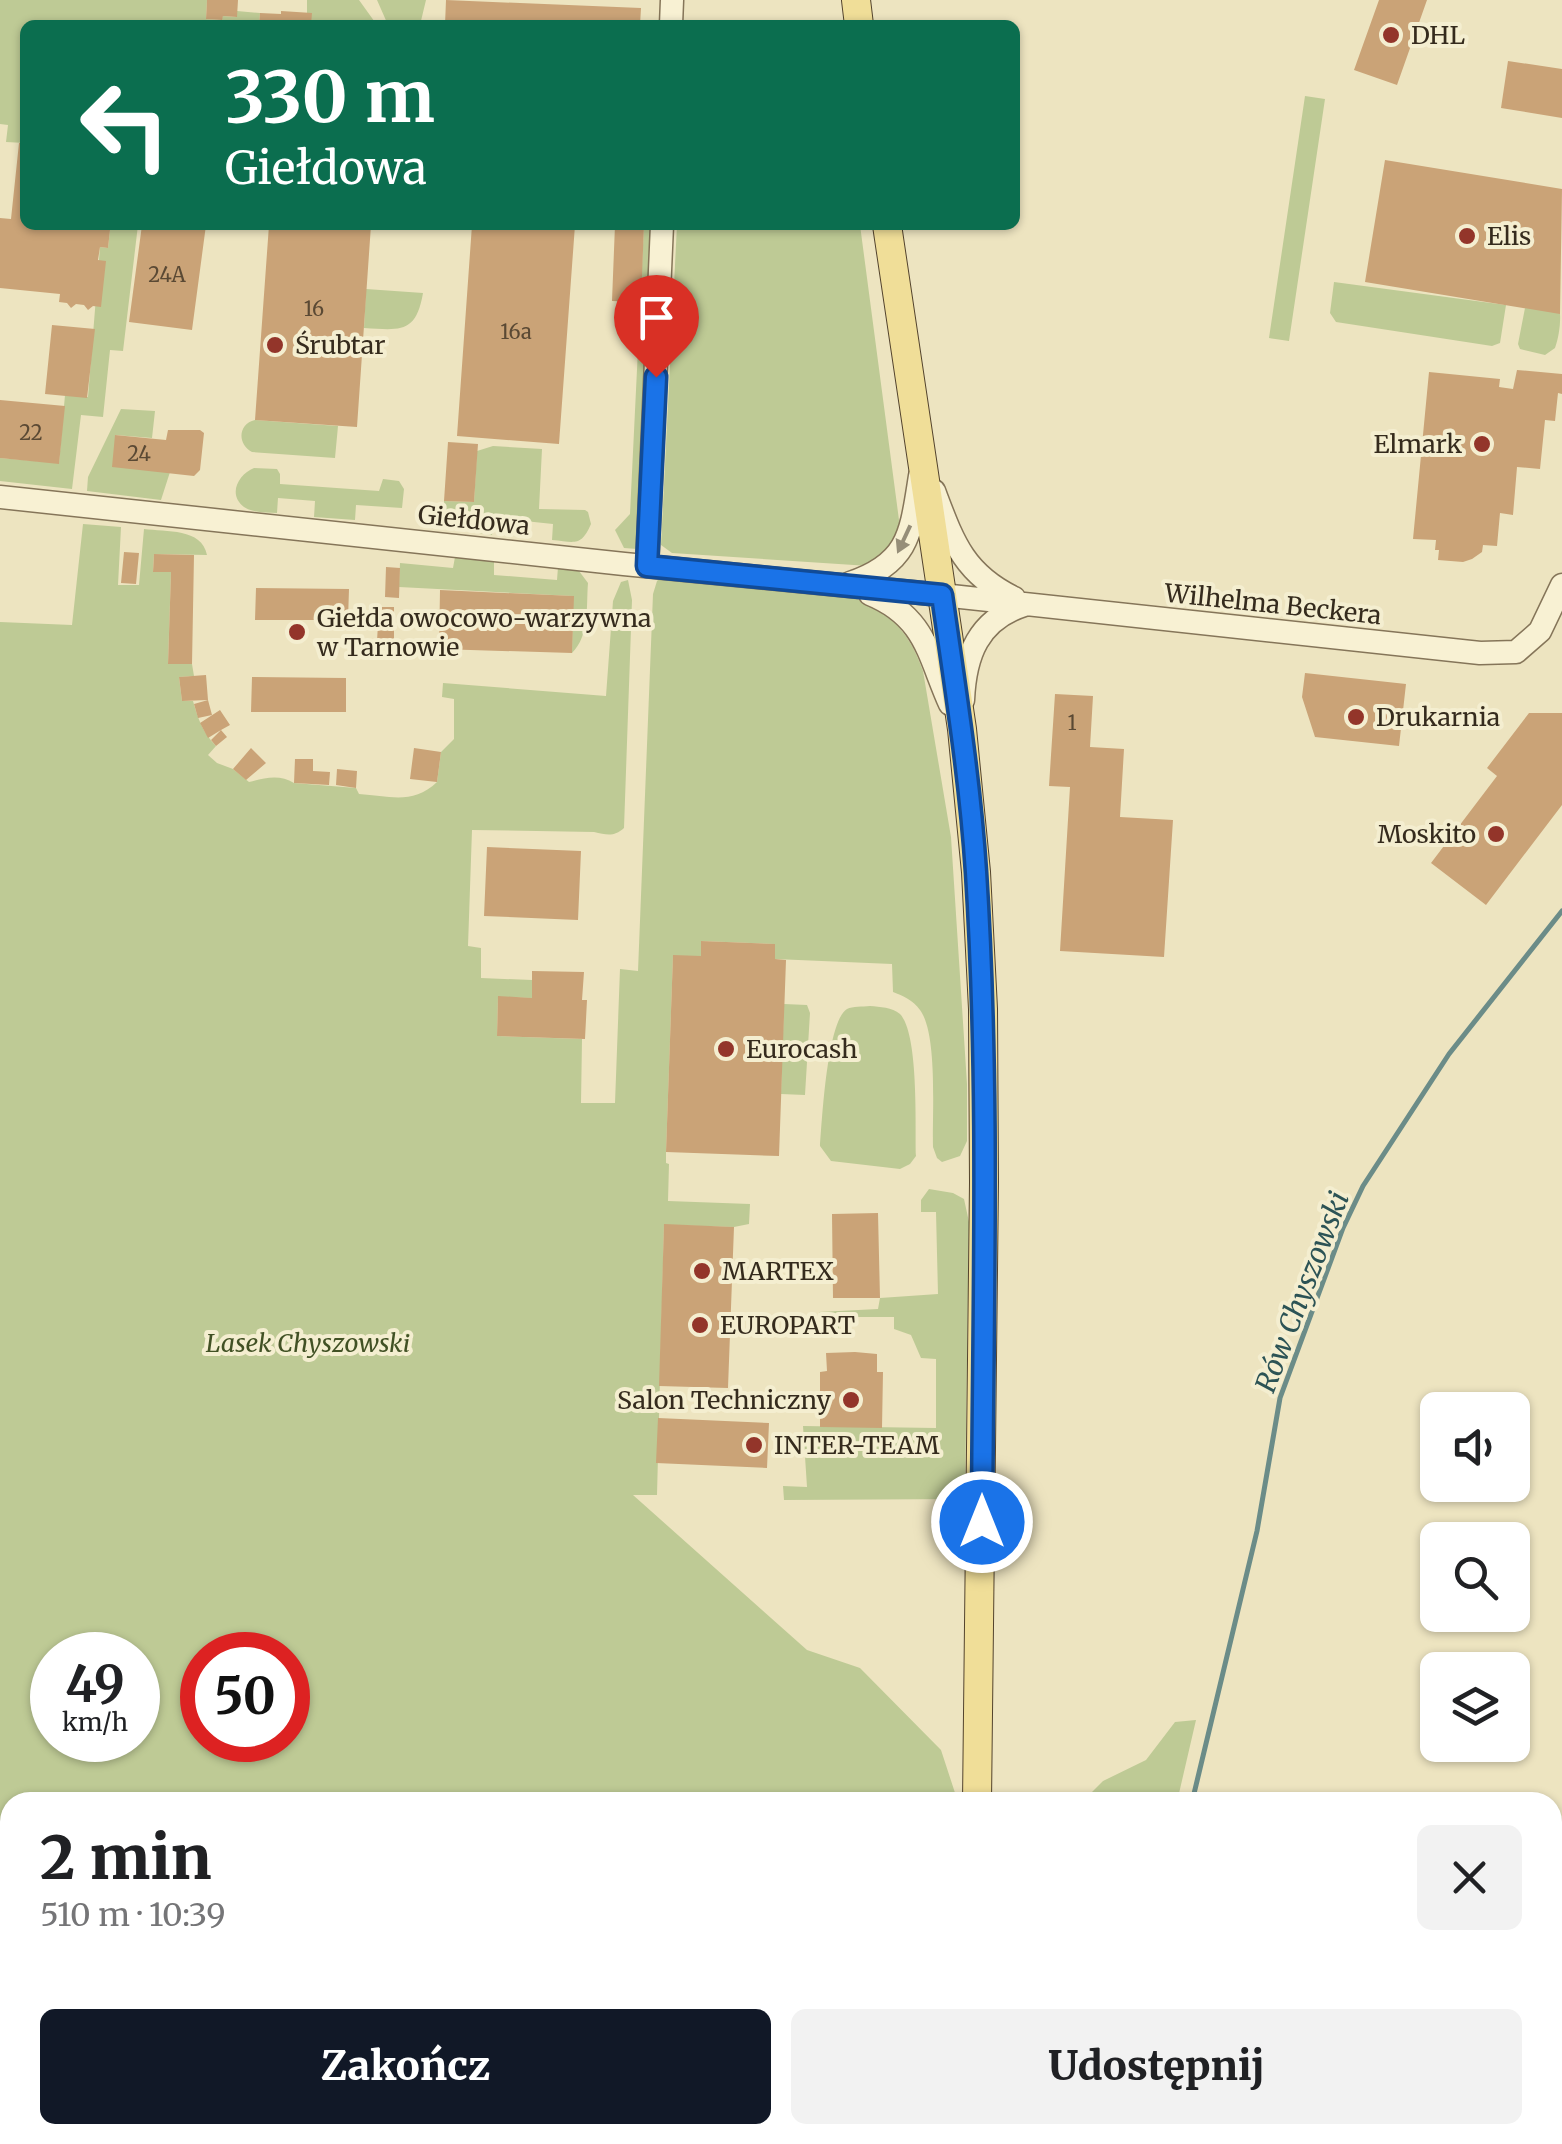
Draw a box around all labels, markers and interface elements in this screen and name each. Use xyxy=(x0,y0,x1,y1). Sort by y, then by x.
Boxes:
place label: DHL xyxy=(1411,19,1465,51)
marker: DHL xyxy=(1380,24,1402,46)
text: 330 m xyxy=(225,53,435,141)
icon: left xyxy=(60,60,190,190)
text: Giełdowa xyxy=(225,140,427,196)
place label: Elis xyxy=(1487,220,1531,252)
marker: Elis xyxy=(1456,225,1478,247)
house number: 24A xyxy=(148,262,187,287)
pin xyxy=(614,275,699,378)
icon: arrive xyxy=(629,290,684,345)
house number: 16 xyxy=(304,296,324,321)
house number: 16a xyxy=(500,319,532,344)
place label: Śrubtar xyxy=(295,329,385,361)
marker: Śrubtar xyxy=(264,334,286,356)
house number: 22 xyxy=(19,420,43,445)
place label: Elmark xyxy=(1373,428,1462,460)
marker: Elmark xyxy=(1471,433,1493,455)
house number: 24 xyxy=(127,441,151,466)
street label: Giełdowa xyxy=(417,498,531,542)
one-way arrow xyxy=(896,525,913,554)
street label: Wilhelma Beckera xyxy=(1162,577,1383,631)
place label: Giełda owocowo-warzywna w Tarnowie xyxy=(316,602,651,663)
marker: Giełda owocowo-warzywna w Tarnowie xyxy=(286,621,308,643)
place label: Drukarnia xyxy=(1376,701,1500,733)
marker: Drukarnia xyxy=(1345,706,1367,728)
house number: 1 xyxy=(1067,710,1077,735)
place label: Moskito xyxy=(1377,818,1476,850)
marker: Moskito xyxy=(1485,823,1507,845)
place label: Eurocash xyxy=(746,1033,857,1065)
marker: Eurocash xyxy=(715,1038,737,1060)
water label: Rów Chyszowski xyxy=(1247,1187,1357,1397)
place label: MARTEX xyxy=(722,1255,834,1287)
marker: MARTEX xyxy=(691,1260,713,1282)
place label: EUROPART xyxy=(720,1309,855,1341)
marker: EUROPART xyxy=(689,1314,711,1336)
park label: Lasek Chyszowski xyxy=(206,1327,410,1359)
place label: Salon Techniczny xyxy=(617,1384,831,1416)
marker: Salon Techniczny xyxy=(840,1389,862,1411)
map controls xyxy=(1420,1392,1530,1762)
button: sound xyxy=(1420,1392,1530,1502)
place label: INTER-TEAM xyxy=(774,1429,940,1461)
marker: INTER-TEAM xyxy=(743,1434,765,1456)
position arrow xyxy=(930,1470,1034,1574)
button: search xyxy=(1420,1522,1530,1632)
speed limit sign: 50 xyxy=(180,1632,310,1762)
button: layers xyxy=(1420,1652,1530,1762)
text: 49 xyxy=(65,1653,125,1716)
text: km/h xyxy=(62,1706,128,1738)
text: 2 min xyxy=(40,1820,212,1895)
button: close xyxy=(1417,1825,1522,1930)
text: 510 m · 10:39 xyxy=(40,1895,226,1935)
button: Zakończ xyxy=(40,2009,771,2124)
button: Udostępnij xyxy=(791,2009,1522,2124)

